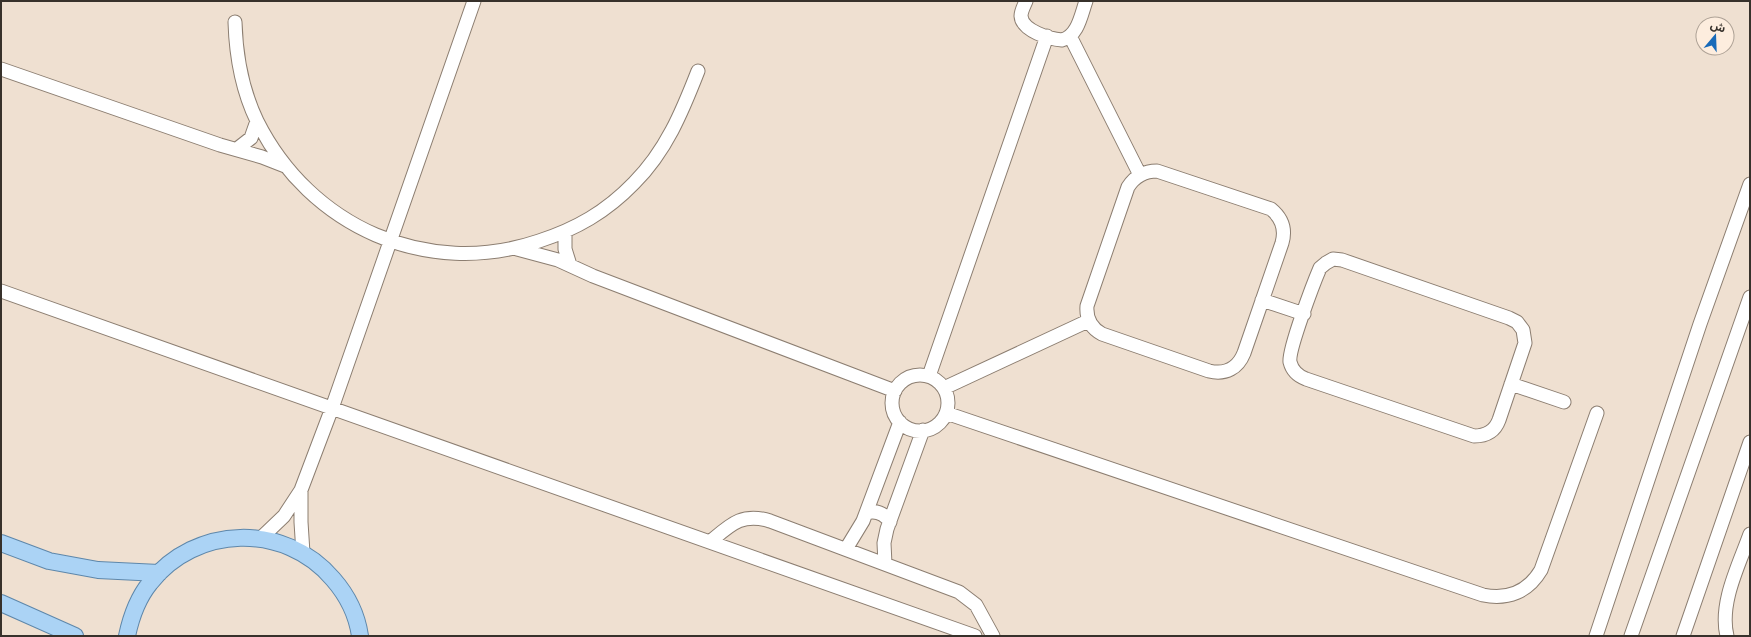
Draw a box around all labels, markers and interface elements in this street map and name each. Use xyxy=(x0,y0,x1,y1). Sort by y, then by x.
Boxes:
north arrow xyxy=(1695,16,1735,56)
text: ش xyxy=(1709,18,1727,36)

